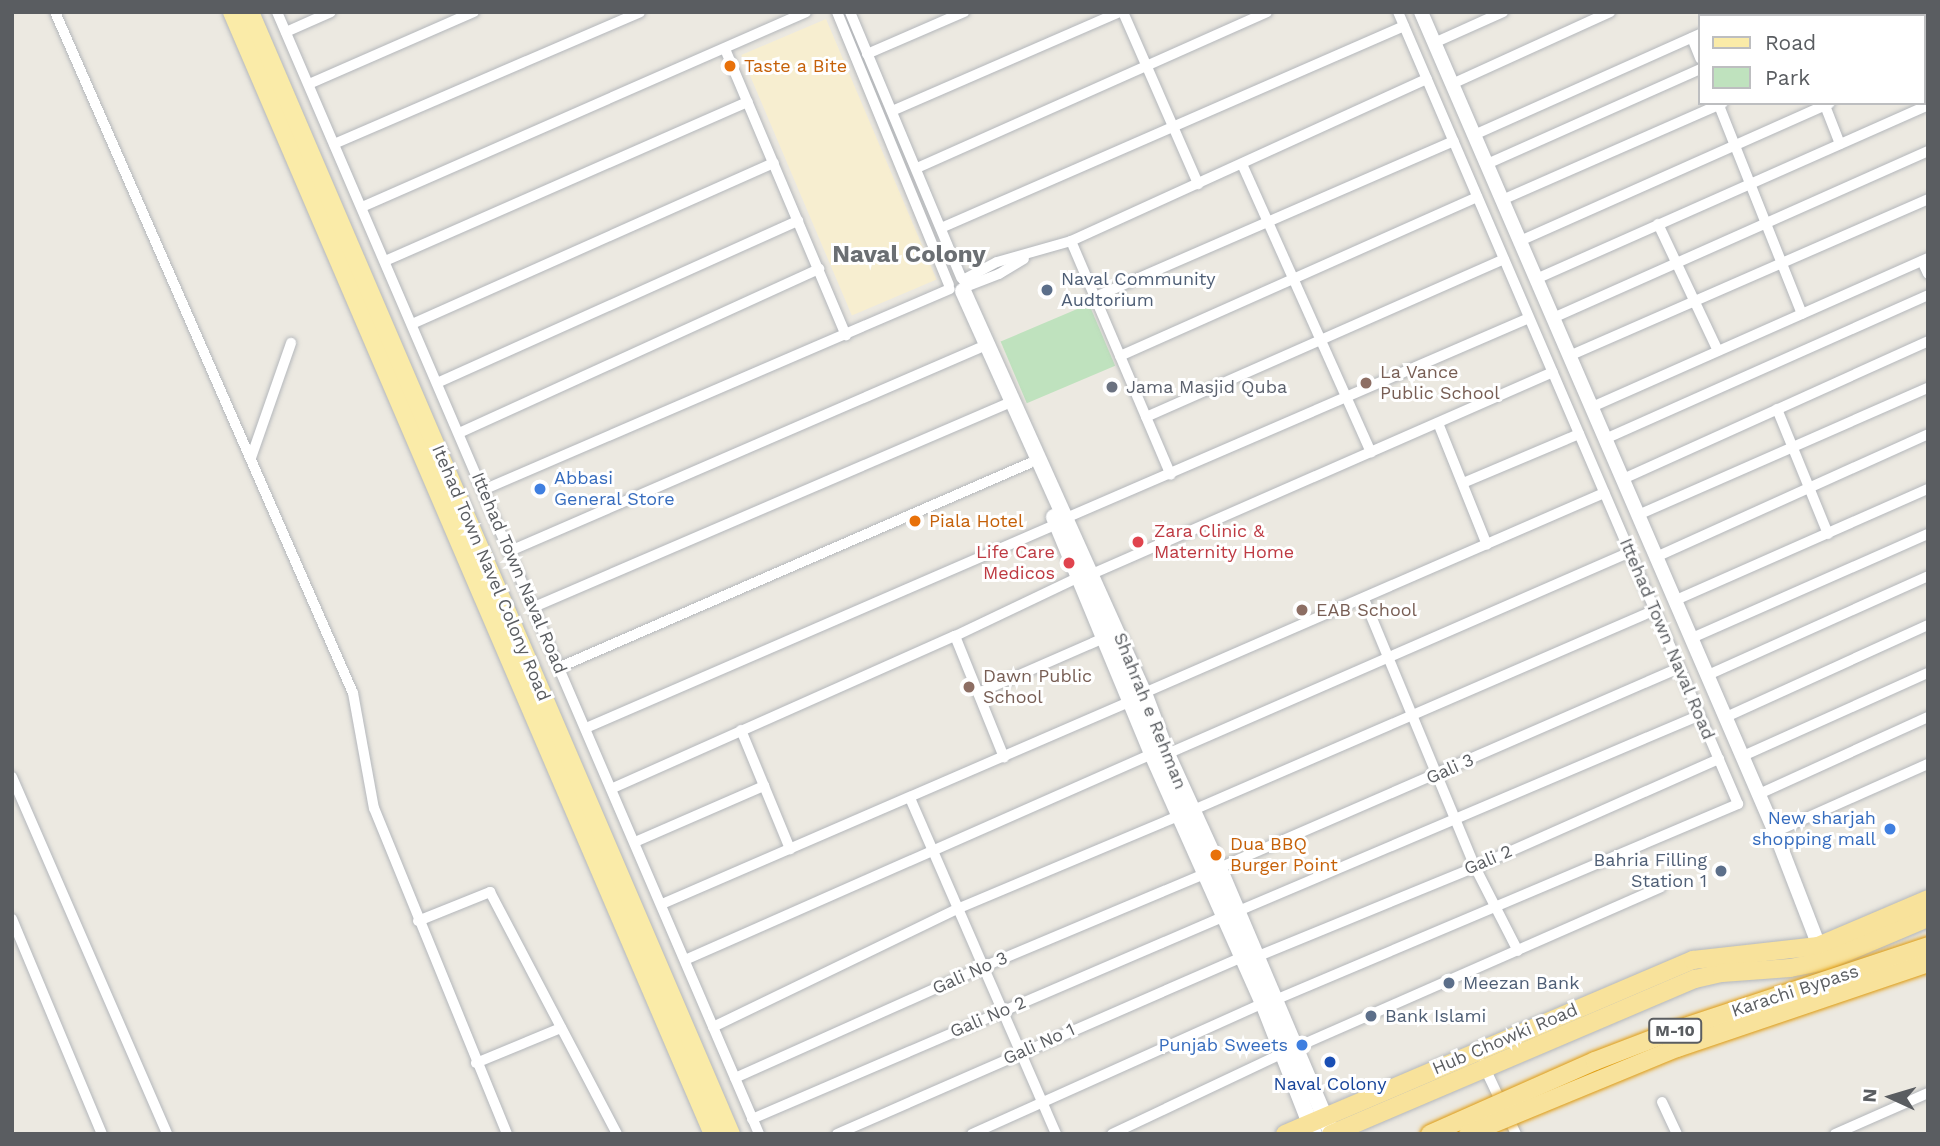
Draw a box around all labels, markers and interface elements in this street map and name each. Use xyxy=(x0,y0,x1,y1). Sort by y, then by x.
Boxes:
legend xyxy=(1699,14,1926,105)
text: Road xyxy=(1765,30,1816,55)
place label: Taste a Bite xyxy=(744,55,848,77)
marker: Taste a Bite xyxy=(722,58,738,74)
text: Park xyxy=(1765,65,1810,90)
district label: Naval Colony xyxy=(832,241,986,269)
place label: Naval Community Audtorium xyxy=(1061,269,1216,312)
marker: Naval Community Audtorium xyxy=(1039,282,1055,298)
place label: La Vance Public School xyxy=(1380,362,1500,404)
marker: La Vance Public School xyxy=(1358,375,1374,391)
place label: Jama Masjid Quba xyxy=(1126,376,1288,398)
marker: Jama Masjid Quba xyxy=(1104,379,1120,395)
street label: Itehad Town Navel Colony Road xyxy=(427,441,555,705)
street label: Ittehad Town Naval Road xyxy=(466,468,572,678)
place label: Abbasi General Store xyxy=(554,468,675,510)
marker: Abbasi General Store xyxy=(532,481,548,497)
place label: Piala Hotel xyxy=(929,510,1024,532)
marker: Piala Hotel xyxy=(907,513,923,529)
place label: Zara Clinic & Maternity Home xyxy=(1154,521,1295,564)
marker: Zara Clinic & Maternity Home xyxy=(1128,532,1148,552)
street label: Ittehad Town Naval Road xyxy=(1614,534,1720,744)
place label: Life Care Medicos xyxy=(976,542,1055,584)
marker: Life Care Medicos xyxy=(1061,555,1077,571)
place label: EAB School xyxy=(1316,599,1417,621)
marker: EAB School xyxy=(1294,602,1310,618)
street label: Shahrah e Rehman xyxy=(1109,630,1191,792)
place label: Dawn Public School xyxy=(983,666,1092,708)
marker: Dawn Public School xyxy=(961,679,977,695)
street label: Gali 3 xyxy=(1423,749,1477,789)
place label: New sharjah shopping mall xyxy=(1752,808,1876,850)
marker: New sharjah shopping mall xyxy=(1882,821,1898,837)
place label: Dua BBQ Burger Point xyxy=(1230,834,1338,876)
street label: Gali 2 xyxy=(1461,840,1515,880)
marker: Dua BBQ Burger Point xyxy=(1208,847,1224,863)
place label: Bahria Filling Station 1 xyxy=(1593,850,1707,892)
marker: Bahria Filling Station 1 xyxy=(1713,863,1729,879)
street label: Gali No 3 xyxy=(929,947,1011,999)
street label: Karachi Bypass xyxy=(1729,960,1861,1022)
place label: Meezan Bank xyxy=(1463,972,1579,994)
marker: Meezan Bank xyxy=(1441,975,1457,991)
street label: Gali No 2 xyxy=(947,991,1029,1043)
street label: Hub Chowki Road xyxy=(1429,999,1581,1079)
place label: Bank Islami xyxy=(1385,1005,1487,1027)
marker: Bank Islami xyxy=(1363,1008,1379,1024)
road number: M-10 xyxy=(1647,1018,1703,1044)
street label: Gali No 1 xyxy=(1000,1019,1078,1069)
place label: Punjab Sweets xyxy=(1159,1034,1288,1056)
marker: Punjab Sweets xyxy=(1294,1037,1310,1053)
marker: Naval Colony xyxy=(1322,1054,1338,1070)
north arrow xyxy=(1856,1062,1926,1132)
place label: Naval Colony xyxy=(1273,1073,1387,1095)
text: N xyxy=(1858,1088,1882,1103)

